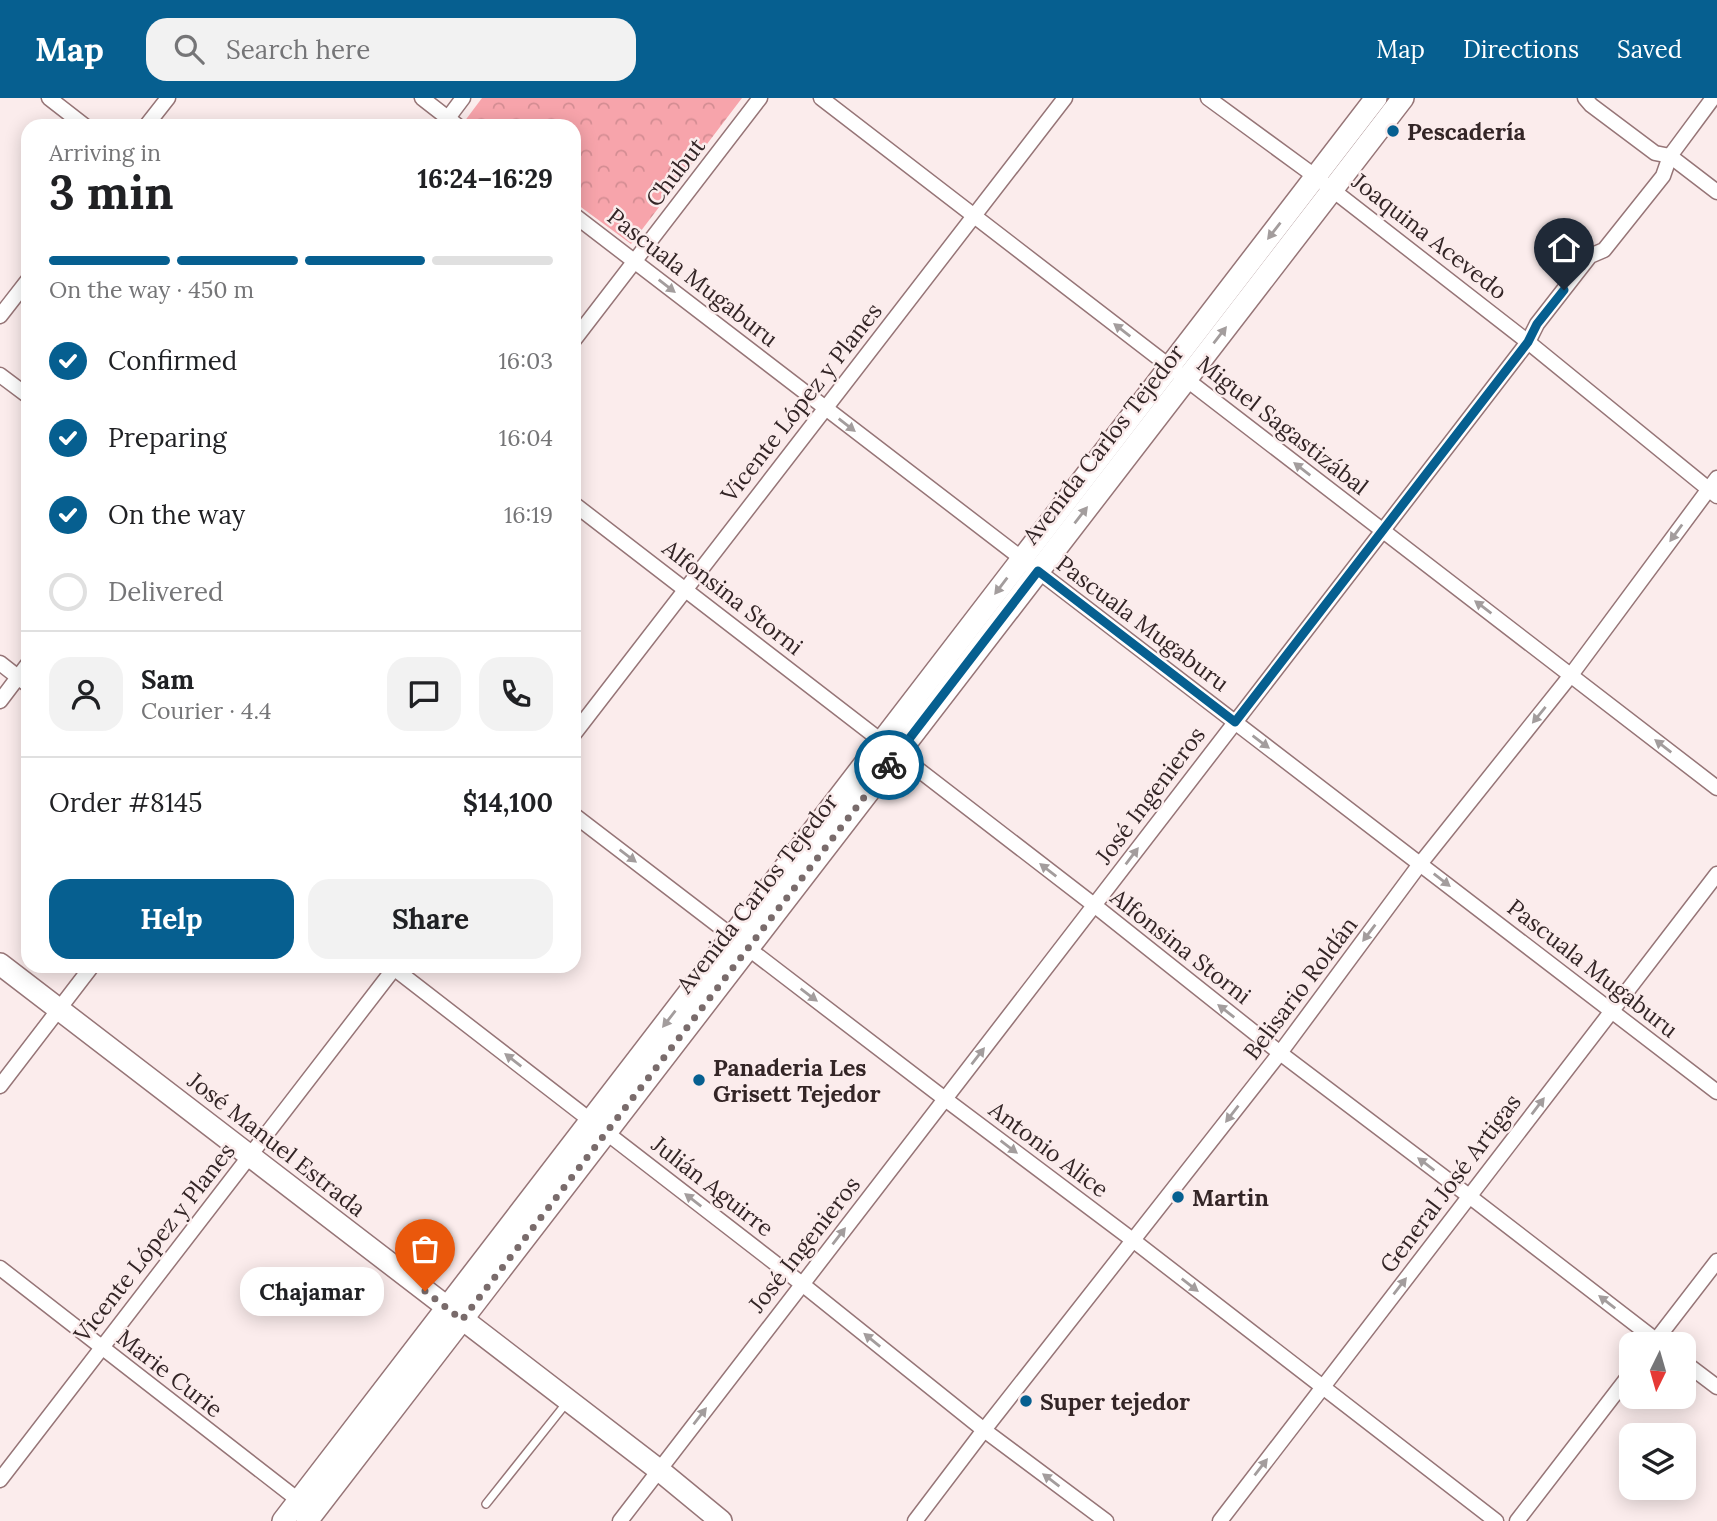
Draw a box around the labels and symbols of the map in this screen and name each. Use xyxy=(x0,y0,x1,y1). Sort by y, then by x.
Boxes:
place label: Pescadería xyxy=(1407,117,1526,146)
marker: Pescadería xyxy=(1385,123,1401,139)
street label: Chubut xyxy=(639,132,711,212)
street label: Joaquina Acevedo xyxy=(1346,166,1513,306)
street label: Pascuala Mugaburu xyxy=(602,201,784,353)
pin xyxy=(1534,218,1594,290)
one-way arrow xyxy=(1268,222,1282,240)
one-way arrow xyxy=(658,279,676,293)
street label: Vicente López y Planes xyxy=(714,297,888,508)
one-way arrow xyxy=(1114,323,1132,338)
one-way arrow xyxy=(1213,326,1227,344)
street label: Avenida Carlos Tejedor xyxy=(1015,338,1190,551)
street label: Miguel Sagastizábal xyxy=(1192,349,1374,501)
one-way arrow xyxy=(838,417,856,432)
one-way arrow xyxy=(1294,461,1312,476)
one-way arrow xyxy=(1074,507,1089,525)
one-way arrow xyxy=(1669,524,1683,542)
street label: Alfonsina Storni xyxy=(656,532,809,661)
street label: Pascuala Mugaburu xyxy=(1051,549,1235,697)
one-way arrow xyxy=(994,577,1008,595)
one-way arrow xyxy=(1474,601,1492,615)
one-way arrow xyxy=(1532,705,1547,723)
street label: José Ingenieros xyxy=(1088,721,1211,870)
courier xyxy=(854,730,924,800)
one-way arrow xyxy=(1252,735,1270,750)
one-way arrow xyxy=(1654,740,1672,754)
street label: Avenida Carlos Tejedor xyxy=(669,787,844,1000)
one-way arrow xyxy=(1124,847,1138,865)
one-way arrow xyxy=(619,849,637,863)
one-way arrow xyxy=(1039,862,1057,877)
one-way arrow xyxy=(1433,873,1451,887)
street label: Alfonsina Storni xyxy=(1104,881,1257,1010)
street label: Pascuala Mugaburu xyxy=(1502,892,1684,1044)
street label: Belisario Roldán xyxy=(1237,911,1363,1065)
one-way arrow xyxy=(1362,923,1377,941)
one-way arrow xyxy=(799,987,817,1002)
one-way arrow xyxy=(1217,1004,1235,1018)
one-way arrow xyxy=(661,1010,676,1028)
one-way arrow xyxy=(971,1046,985,1065)
place label: Panaderia Les Grisett Tejedor xyxy=(713,1053,881,1108)
one-way arrow xyxy=(504,1054,522,1068)
street label: José Manuel Estrada xyxy=(182,1065,372,1223)
marker: Panaderia Les Grisett Tejedor xyxy=(691,1072,707,1088)
street label: General José Artigas xyxy=(1373,1088,1527,1278)
street label: Antonio Alice xyxy=(983,1094,1114,1203)
one-way arrow xyxy=(1531,1097,1545,1115)
one-way arrow xyxy=(1225,1105,1240,1123)
street label: Julián Aguirre xyxy=(646,1129,780,1243)
street label: Vicente López y Planes xyxy=(67,1137,241,1348)
one-way arrow xyxy=(1000,1140,1018,1154)
one-way arrow xyxy=(1418,1156,1436,1171)
street label: José Ingenieros xyxy=(741,1170,866,1319)
place label: Martin xyxy=(1192,1183,1269,1212)
marker: Martin xyxy=(1170,1189,1186,1205)
one-way arrow xyxy=(684,1193,702,1207)
pin xyxy=(395,1219,455,1291)
one-way arrow xyxy=(832,1227,846,1245)
callout: Chajamar xyxy=(240,1266,383,1316)
one-way arrow xyxy=(1182,1277,1199,1292)
one-way arrow xyxy=(1392,1278,1407,1296)
one-way arrow xyxy=(1598,1295,1616,1310)
street label: Marie Curie xyxy=(111,1323,229,1423)
north arrow xyxy=(1619,1332,1696,1409)
one-way arrow xyxy=(863,1333,880,1348)
place label: Super tejedor xyxy=(1040,1387,1190,1416)
marker: Super tejedor xyxy=(1018,1393,1034,1409)
one-way arrow xyxy=(693,1408,708,1426)
one-way arrow xyxy=(1254,1458,1268,1476)
one-way arrow xyxy=(1042,1474,1060,1488)

